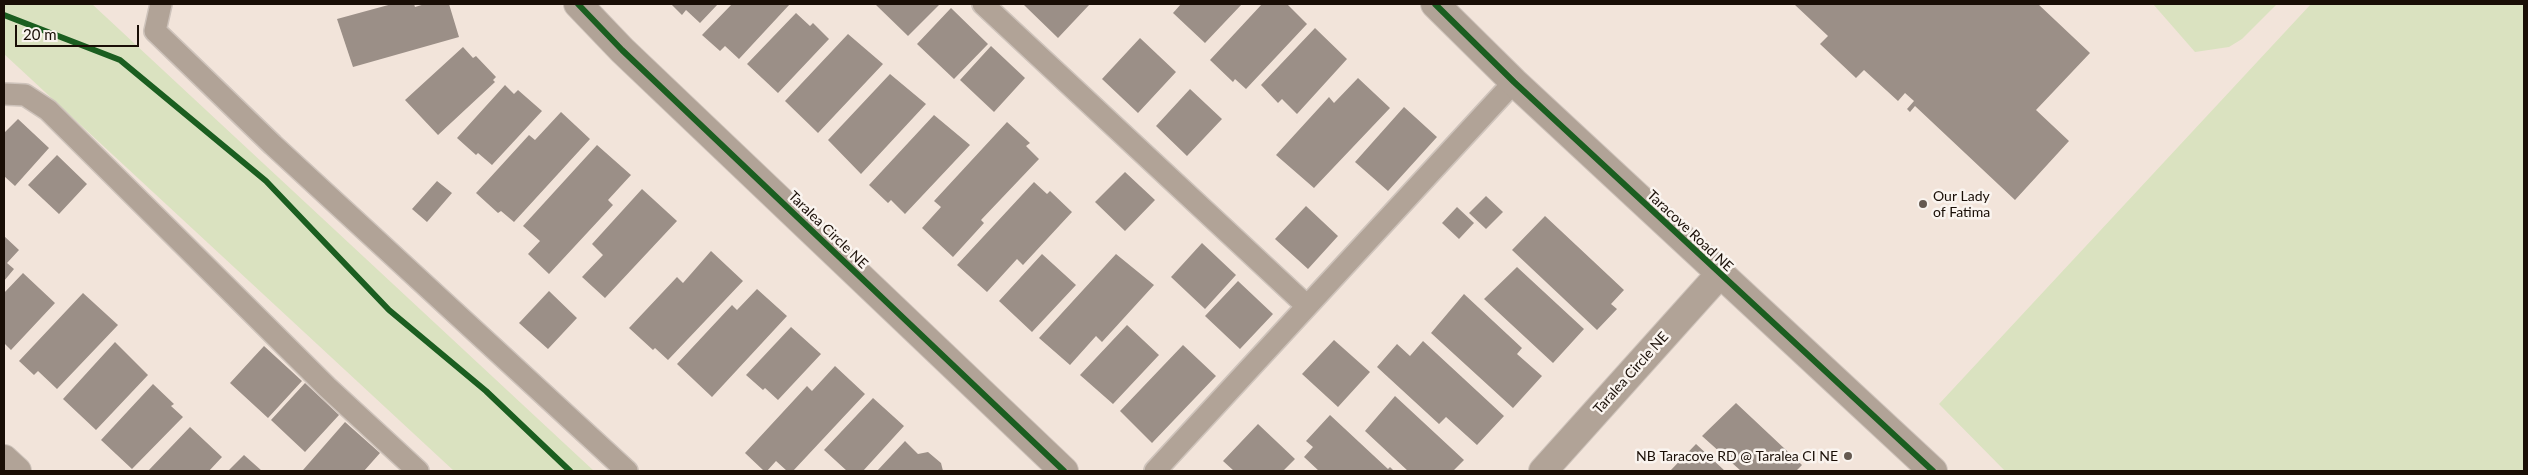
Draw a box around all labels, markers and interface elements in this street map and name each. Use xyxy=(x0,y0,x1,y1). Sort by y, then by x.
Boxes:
scale bar xyxy=(18,15,141,47)
text: 20 m xyxy=(23,25,57,43)
street label: Taracove Road NE xyxy=(1644,187,1736,275)
street label: Taralea Circle NE xyxy=(785,188,871,272)
place label: Our Lady of Fatima xyxy=(1933,188,1990,220)
marker: Our Lady of Fatima xyxy=(1917,198,1929,210)
street label: Taralea Circle NE xyxy=(1590,329,1672,417)
place label: NB Taracove RD @ Taralea CI NE xyxy=(1636,448,1838,464)
marker: NB Taracove RD @ Taralea CI NE xyxy=(1842,450,1854,462)

